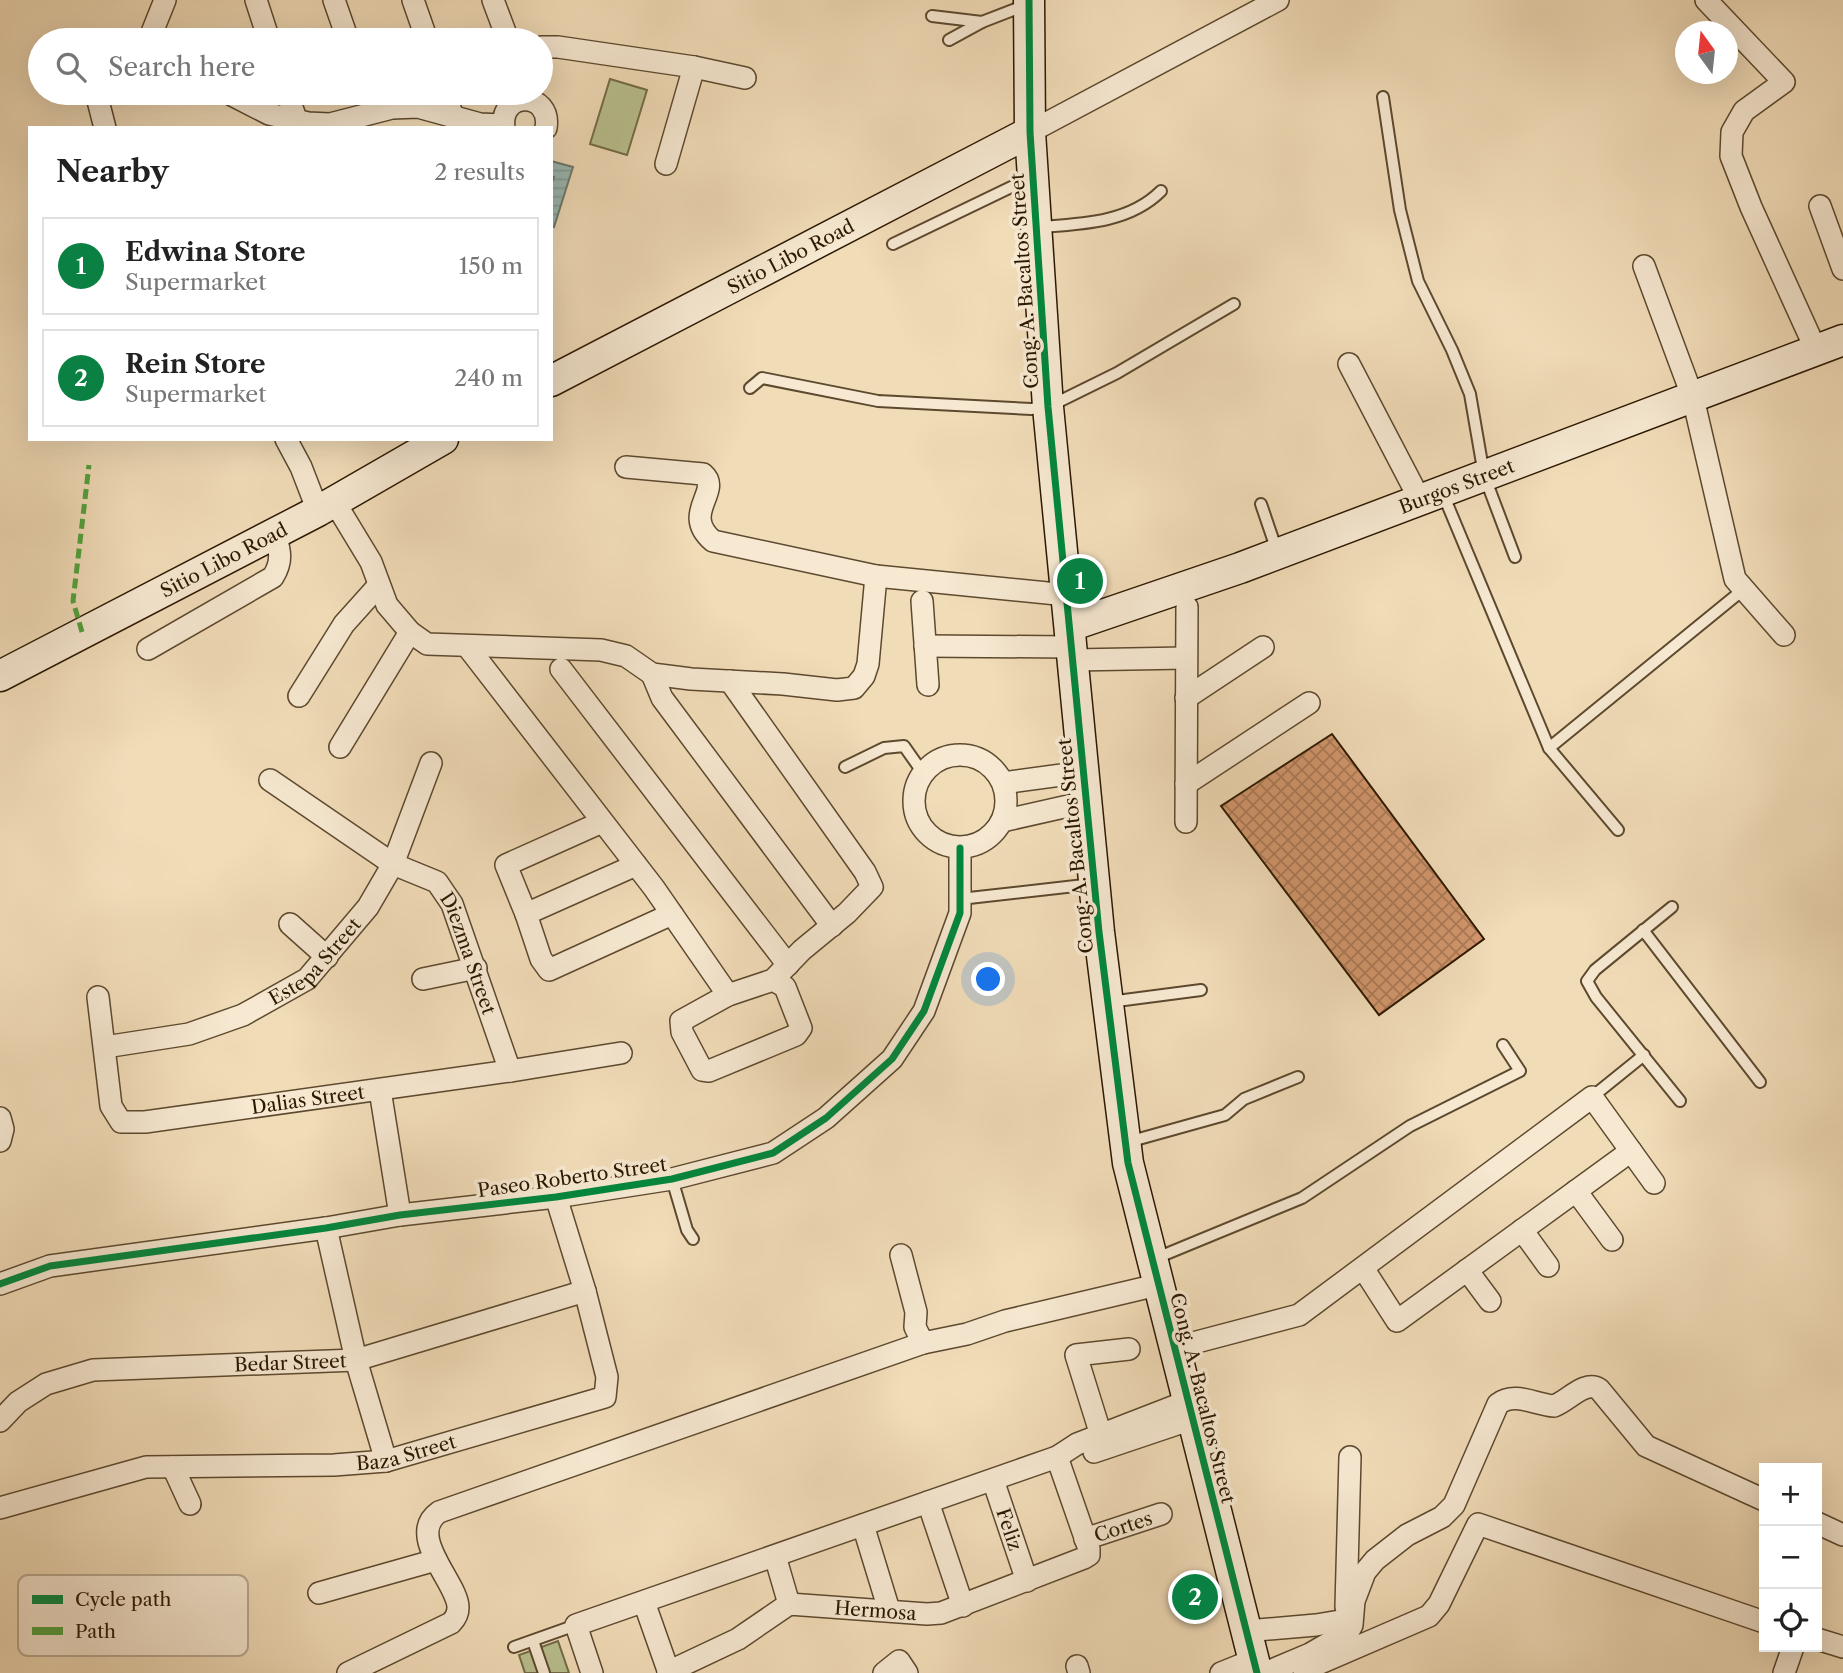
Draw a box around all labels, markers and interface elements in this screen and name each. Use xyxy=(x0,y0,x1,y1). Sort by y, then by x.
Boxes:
north arrow xyxy=(1675,21,1738,84)
search box xyxy=(28,28,553,105)
icon: search xyxy=(52,48,90,86)
text: Search here xyxy=(108,51,255,83)
text: Nearby xyxy=(56,153,169,190)
text: 2 results xyxy=(434,158,525,186)
street label: Cong. A. Bacaltos Street xyxy=(1005,172,1044,390)
street label: Sitio Libo Road xyxy=(723,214,859,299)
text: Edwina Store xyxy=(125,236,305,268)
text: 1 xyxy=(76,252,86,280)
text: 150 m xyxy=(459,252,523,280)
text: Supermarket xyxy=(125,268,266,296)
text: Rein Store xyxy=(125,348,266,380)
text: 2 xyxy=(74,364,88,392)
text: 240 m xyxy=(454,364,523,392)
text: Supermarket xyxy=(125,380,266,408)
street label: Burgos Street xyxy=(1396,454,1518,519)
street label: Sitio Libo Road xyxy=(157,518,292,603)
pin: 1 xyxy=(1057,555,1103,607)
street label: Cong. A. Bacaltos Street xyxy=(1053,737,1098,955)
street label: Diezma Street xyxy=(435,888,501,1018)
street label: Estepa Street xyxy=(265,913,366,1010)
your location xyxy=(971,962,1005,996)
street label: Dalias Street xyxy=(250,1080,366,1119)
street label: Paseo Roberto Street xyxy=(476,1153,668,1202)
street label: Cong. A. Bacaltos Street xyxy=(1165,1291,1240,1506)
street label: Bedar Street xyxy=(234,1349,347,1377)
street label: Baza Street xyxy=(356,1430,459,1475)
map controls xyxy=(1759,1463,1822,1652)
button: + xyxy=(1759,1463,1822,1526)
street label: Feliz xyxy=(991,1505,1027,1554)
street label: Cortes xyxy=(1091,1507,1155,1547)
button: − xyxy=(1759,1526,1822,1589)
pin: 2 xyxy=(1172,1571,1218,1623)
legend xyxy=(18,1575,248,1656)
text: Cycle path xyxy=(75,1588,171,1611)
button: locate xyxy=(1759,1589,1822,1652)
street label: Hermosa xyxy=(834,1596,917,1625)
text: Path xyxy=(75,1620,116,1643)

